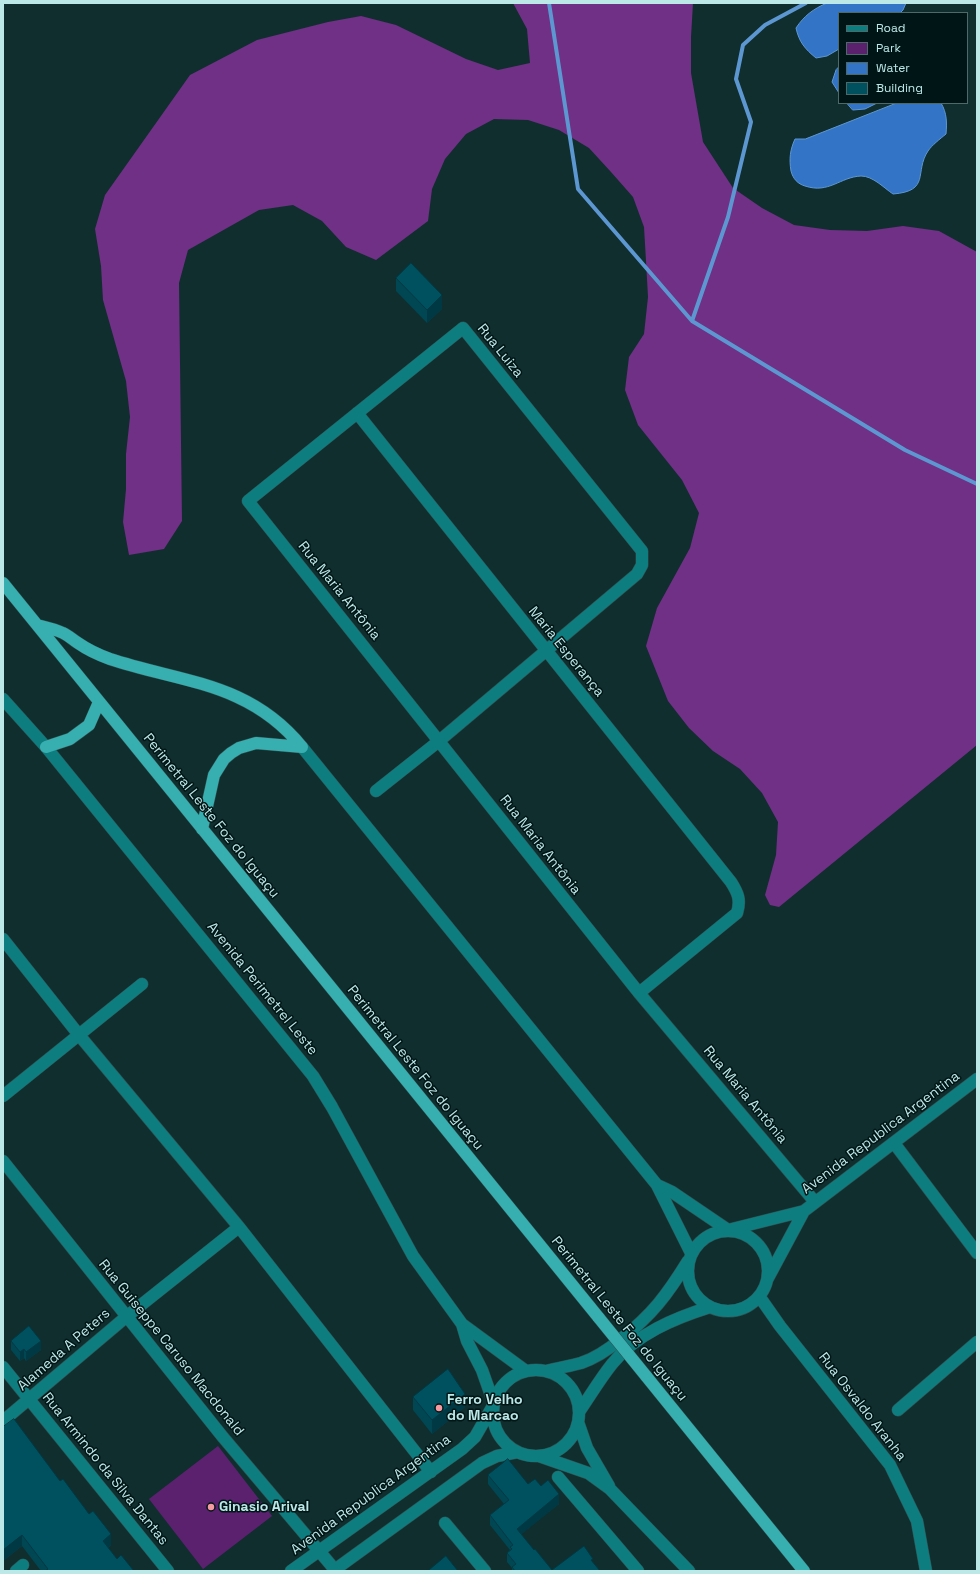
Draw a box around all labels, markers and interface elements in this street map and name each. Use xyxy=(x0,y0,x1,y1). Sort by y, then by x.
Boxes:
legend xyxy=(838,12,968,104)
text: Road xyxy=(876,20,905,36)
text: Park xyxy=(876,40,901,56)
text: Water xyxy=(876,60,910,76)
text: Building xyxy=(876,80,923,96)
street label: Rua Luiza xyxy=(473,321,527,381)
street label: Rua Maria Antônia xyxy=(294,538,384,644)
street label: Maria Esperança xyxy=(524,604,608,700)
street label: Perimetral Leste Foz do Iguaçu xyxy=(139,730,283,902)
street label: Rua Maria Antônia xyxy=(496,792,584,898)
street label: Avenida Perimetrel Leste xyxy=(203,919,321,1059)
street label: Perimetral Leste Foz do Iguaçu xyxy=(343,982,487,1154)
street label: Rua Maria Antônia xyxy=(699,1043,791,1147)
street label: Avenida Republica Argentina xyxy=(799,1068,963,1198)
street label: Perimetral Leste Foz do Iguaçu xyxy=(547,1233,691,1405)
street label: Rua Guiseppe Caruso Macdonald xyxy=(95,1257,247,1439)
street label: Alameda A Peters xyxy=(14,1305,114,1395)
street label: Rua Osvaldo Aranha xyxy=(815,1350,909,1464)
street label: Rua Armindo da Silva Dantas xyxy=(38,1389,172,1549)
place label: Ferro Velho do Marcao xyxy=(447,1392,523,1424)
marker: Ferro Velho do Marcao xyxy=(434,1403,444,1413)
street label: Avenida Republica Argentina xyxy=(288,1431,454,1559)
place label: Ginasio Arival xyxy=(219,1499,309,1515)
marker: Ginasio Arival xyxy=(206,1502,216,1512)

